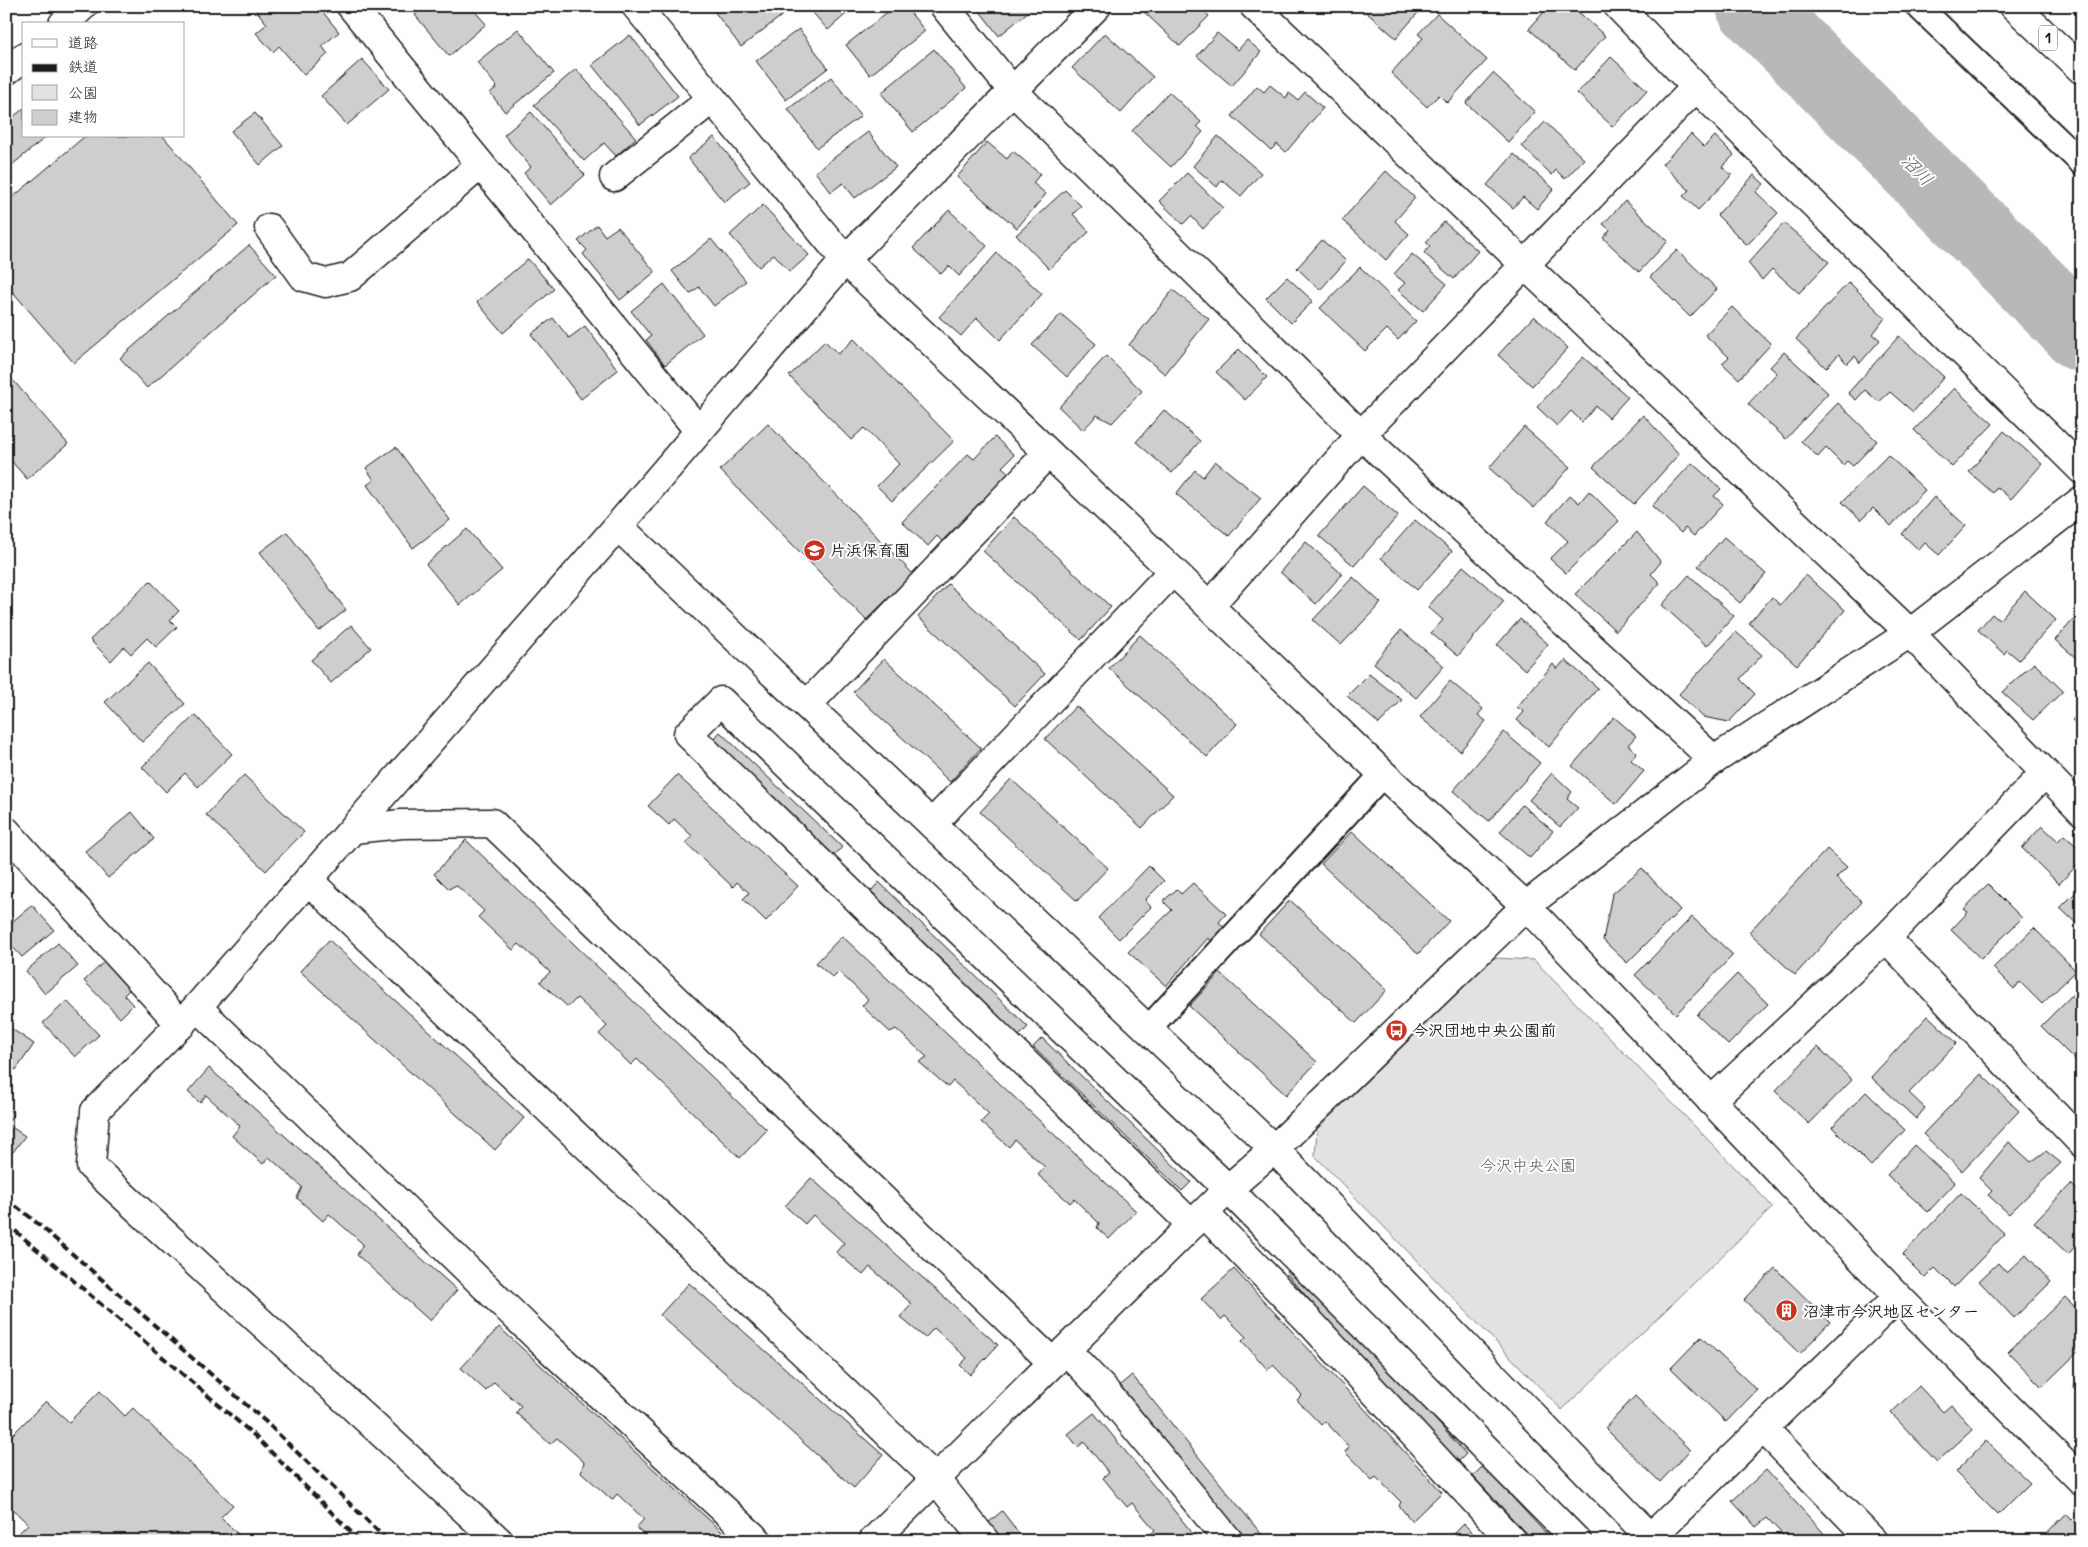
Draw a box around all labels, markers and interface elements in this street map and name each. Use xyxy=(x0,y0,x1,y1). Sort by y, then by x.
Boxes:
legend xyxy=(22,22,185,138)
road number: 1 xyxy=(2039,26,2057,50)
text: 道路 xyxy=(68,32,98,53)
text: 鉄道 xyxy=(68,56,98,77)
text: 公園 xyxy=(68,82,98,103)
text: 建物 xyxy=(68,106,98,127)
water label: 沼川 xyxy=(1896,148,1939,191)
school or university icon: 片浜保育園 xyxy=(802,538,826,562)
place label: 片浜保育園 xyxy=(830,539,910,561)
bus stop icon: 今沢団地中央公園前 xyxy=(1384,1018,1408,1042)
place label: 今沢団地中央公園前 xyxy=(1412,1019,1556,1041)
park label: 今沢中央公園 xyxy=(1480,1154,1576,1176)
building icon: 沼津市今沢地区センター xyxy=(1775,1299,1799,1323)
place label: 沼津市今沢地区センター xyxy=(1803,1300,1979,1322)

